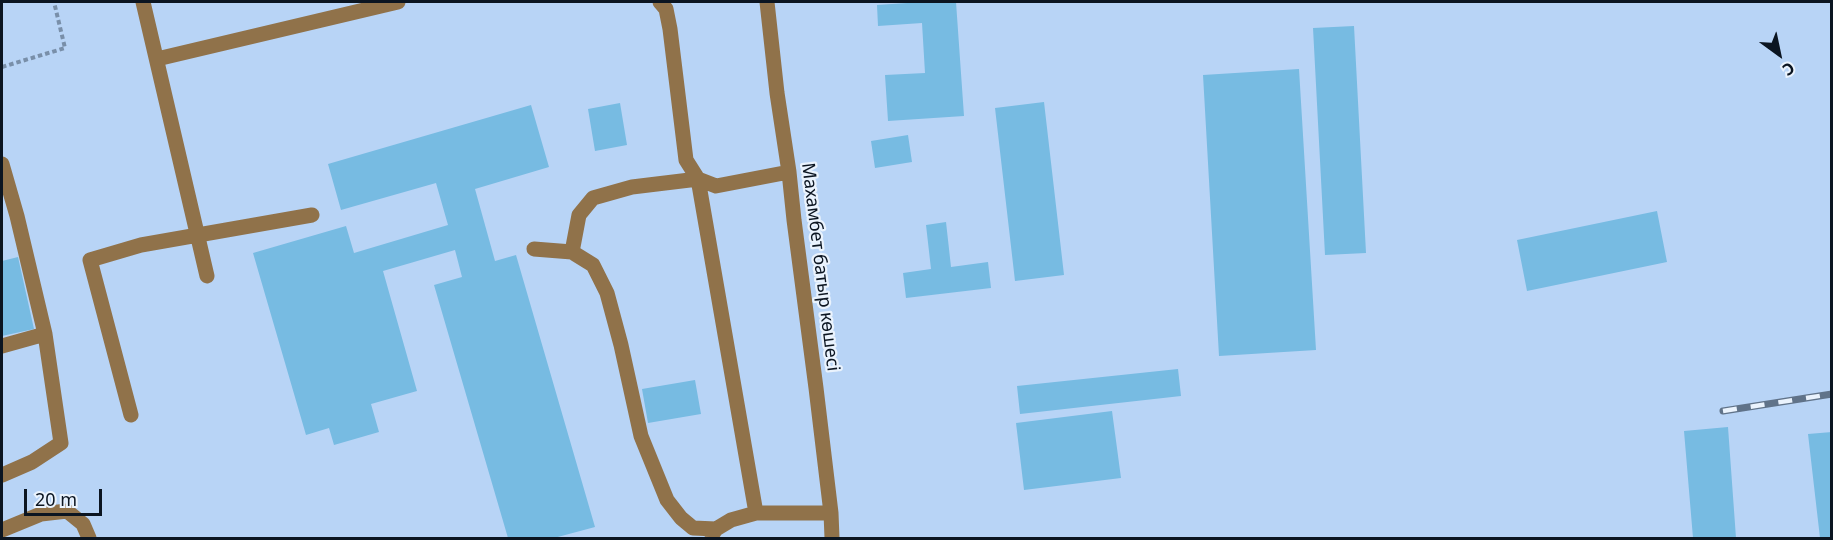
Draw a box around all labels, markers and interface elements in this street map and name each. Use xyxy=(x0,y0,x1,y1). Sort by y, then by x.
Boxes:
north arrow xyxy=(1749,24,1809,84)
text: С xyxy=(1778,57,1799,81)
street label: Махамбет батыр көшесі xyxy=(796,161,844,373)
scale bar xyxy=(27,477,105,515)
text: 20 m xyxy=(35,487,77,511)

